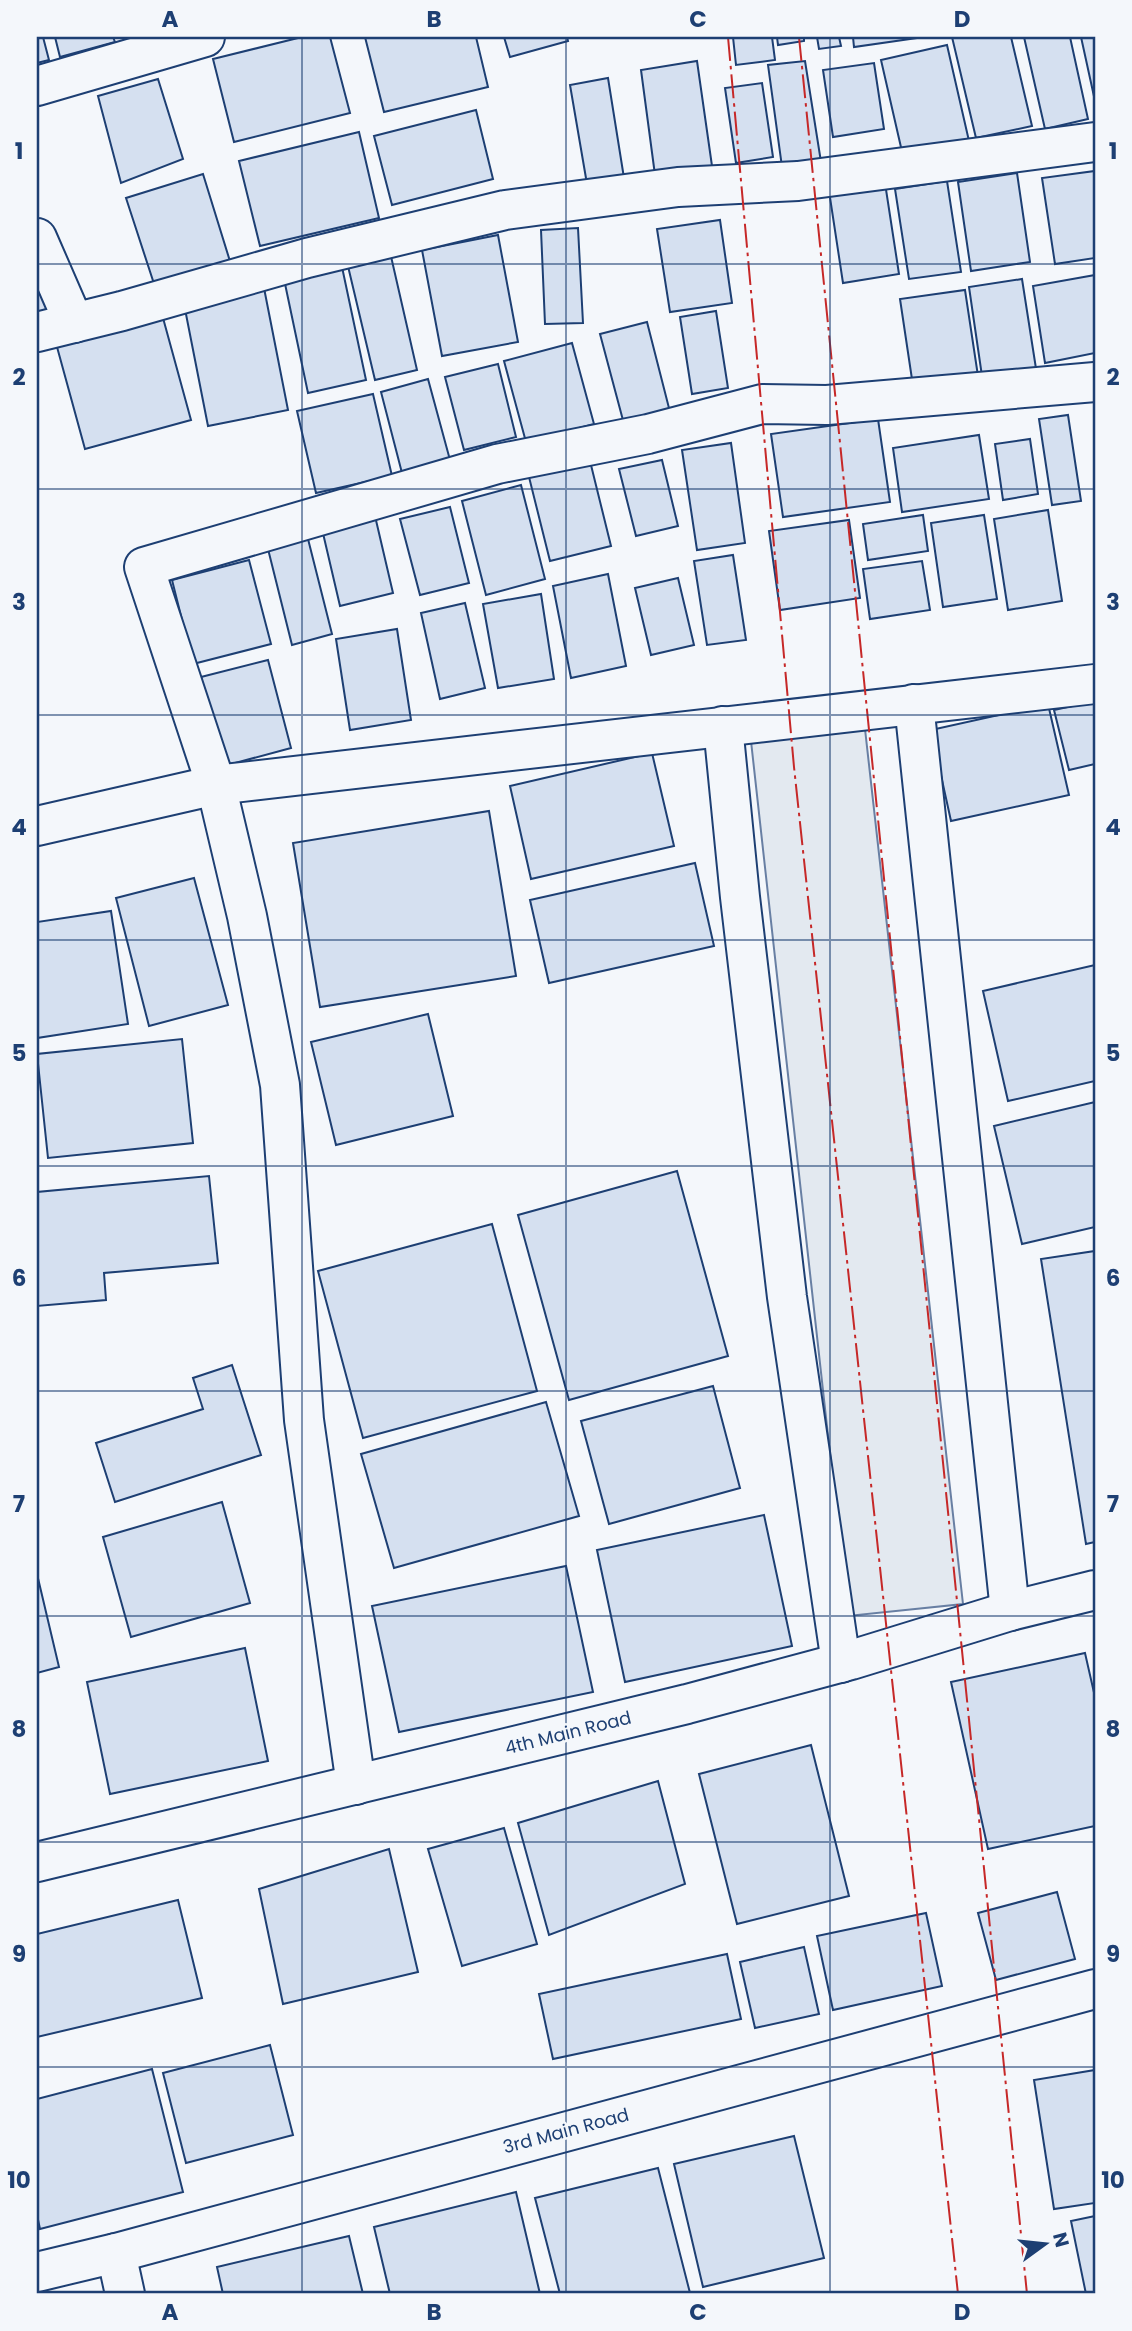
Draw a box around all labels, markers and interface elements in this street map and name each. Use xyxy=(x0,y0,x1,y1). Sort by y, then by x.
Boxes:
text: A xyxy=(162,3,179,35)
text: B xyxy=(426,3,442,35)
text: C xyxy=(689,3,707,35)
text: D xyxy=(954,3,970,35)
text: 1 xyxy=(15,135,23,167)
text: 1 xyxy=(1109,135,1117,167)
text: 2 xyxy=(12,361,26,393)
text: 2 xyxy=(1106,361,1120,393)
text: 3 xyxy=(12,586,26,618)
text: 3 xyxy=(1106,586,1120,618)
text: 4 xyxy=(11,811,27,843)
text: 4 xyxy=(1105,811,1121,843)
text: 5 xyxy=(12,1037,26,1069)
text: 5 xyxy=(1106,1037,1120,1069)
text: 6 xyxy=(12,1262,26,1294)
text: 6 xyxy=(1106,1262,1120,1294)
text: 7 xyxy=(13,1488,25,1520)
text: 7 xyxy=(1107,1488,1119,1520)
street label: 4th Main Road xyxy=(502,1705,634,1760)
text: 8 xyxy=(12,1713,26,1745)
text: 8 xyxy=(1106,1713,1120,1745)
text: 9 xyxy=(12,1938,26,1970)
text: 9 xyxy=(1106,1938,1120,1970)
street label: 3rd Main Road xyxy=(500,2102,632,2159)
text: 10 xyxy=(7,2164,31,2196)
text: 10 xyxy=(1101,2164,1125,2196)
north arrow xyxy=(1010,2208,1080,2278)
text: N xyxy=(1046,2229,1076,2250)
text: A xyxy=(162,2296,179,2328)
text: B xyxy=(426,2296,442,2328)
text: C xyxy=(689,2296,707,2328)
text: D xyxy=(954,2296,970,2328)

